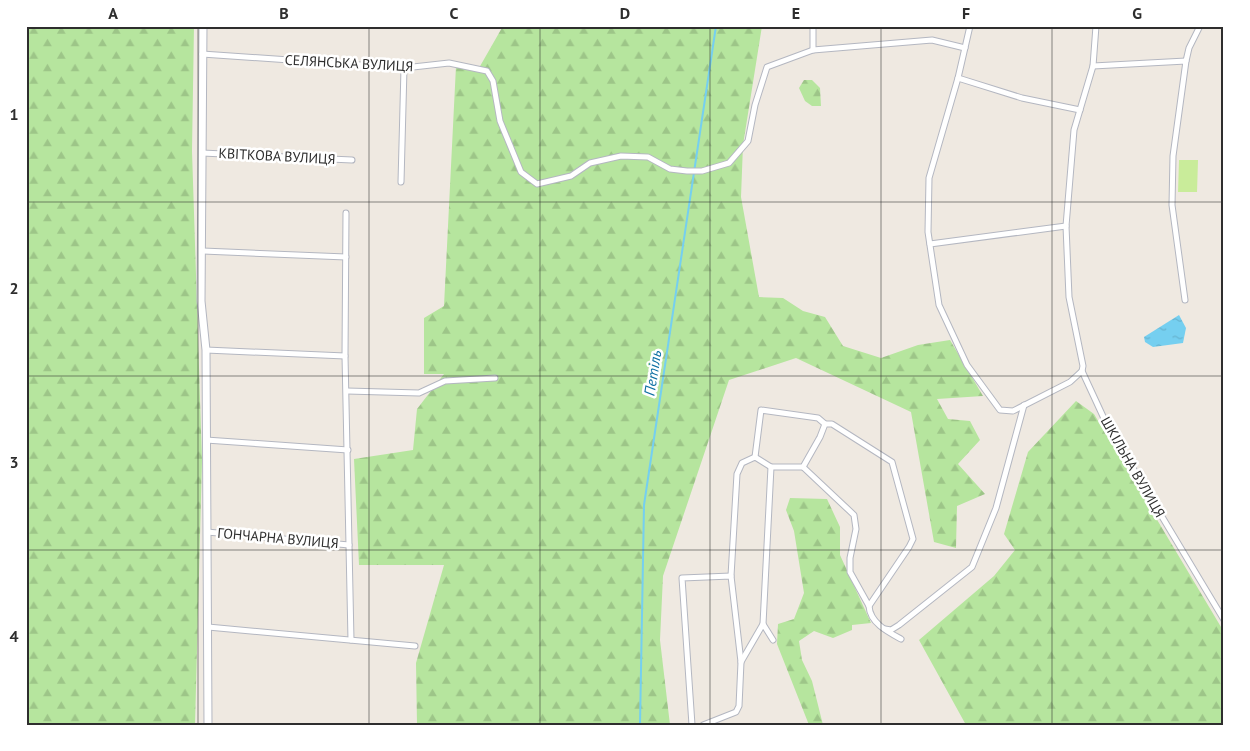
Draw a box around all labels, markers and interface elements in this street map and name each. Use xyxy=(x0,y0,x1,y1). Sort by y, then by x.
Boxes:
text: A xyxy=(108,3,118,23)
text: B xyxy=(279,3,289,23)
text: C xyxy=(450,3,459,23)
text: D xyxy=(620,3,630,23)
text: E xyxy=(792,3,800,23)
text: F xyxy=(962,3,970,23)
text: G xyxy=(1132,3,1142,23)
street label: СЕЛЯНСЬКА ВУЛИЦЯ xyxy=(284,51,414,75)
text: 1 xyxy=(9,104,19,124)
street label: КВІТКОВА ВУЛИЦЯ xyxy=(218,144,336,168)
text: 2 xyxy=(9,278,19,298)
water label: Петіль xyxy=(640,349,666,397)
street label: ШКІЛЬНА ВУЛИЦЯ xyxy=(1097,413,1169,521)
text: 3 xyxy=(9,452,19,472)
street label: ГОНЧАРНА ВУЛИЦЯ xyxy=(217,524,339,552)
text: 4 xyxy=(9,626,19,646)

